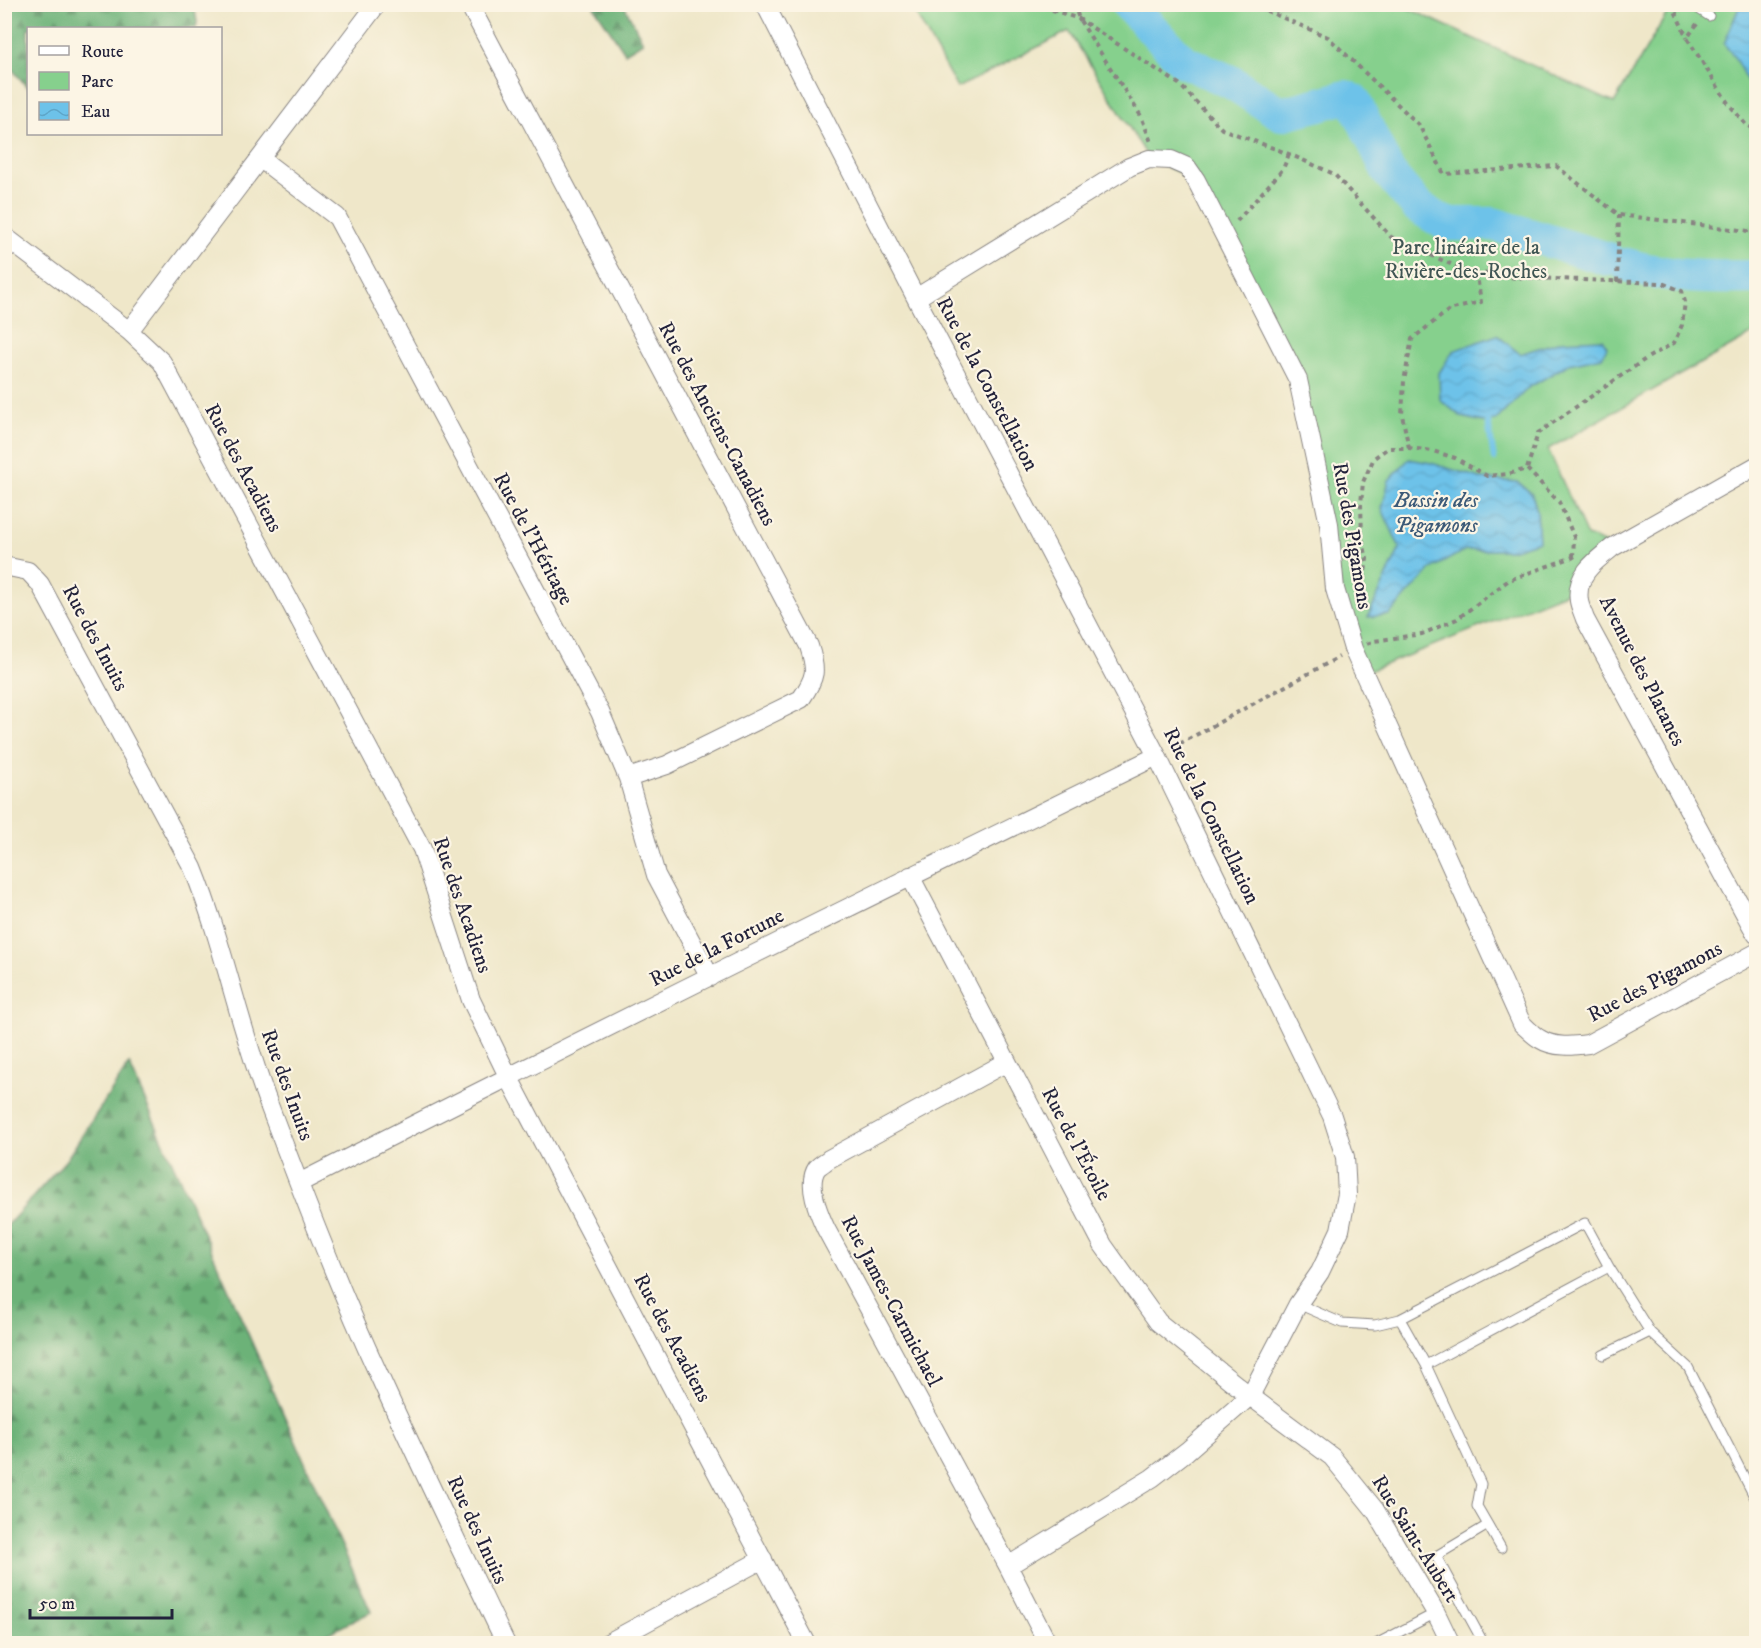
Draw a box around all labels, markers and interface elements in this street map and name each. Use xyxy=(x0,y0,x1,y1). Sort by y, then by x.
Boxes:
legend xyxy=(27,27,222,135)
text: Route xyxy=(81,41,124,63)
text: Parc xyxy=(81,71,114,93)
text: Eau xyxy=(81,101,110,123)
park label: Parc linéaire de la Rivière-des-Roches xyxy=(1385,235,1547,285)
street label: Rue de la Constellation xyxy=(930,293,1044,475)
street label: Rue des Anciens-Canadiens xyxy=(652,318,782,530)
street label: Rue des Acadiens xyxy=(198,399,288,537)
street label: Rue des Pigamons xyxy=(1326,461,1378,611)
street label: Rue de l'Héritage xyxy=(487,468,579,610)
water label: Bassin des Pigamons xyxy=(1393,487,1479,539)
street label: Rue des Inuits xyxy=(56,580,134,696)
street label: Avenue des Platanes xyxy=(1593,591,1691,751)
street label: Rue de la Constellation xyxy=(1157,723,1265,909)
street label: Rue des Acadiens xyxy=(427,834,497,976)
street label: Rue de la Fortune xyxy=(645,903,789,993)
street label: Rue des Pigamons xyxy=(1583,936,1727,1028)
street label: Rue des Inuits xyxy=(255,1026,319,1144)
street label: Rue de l'Étoile xyxy=(1035,1082,1118,1205)
street label: Rue James-Carmichael xyxy=(835,1211,947,1392)
street label: Rue des Acadiens xyxy=(627,1269,717,1407)
street label: Rue Saint-Aubert xyxy=(1365,1470,1465,1608)
street label: Rue des Inuits xyxy=(441,1472,513,1588)
scale bar xyxy=(30,1582,172,1620)
text: 50 m xyxy=(39,1593,75,1615)

